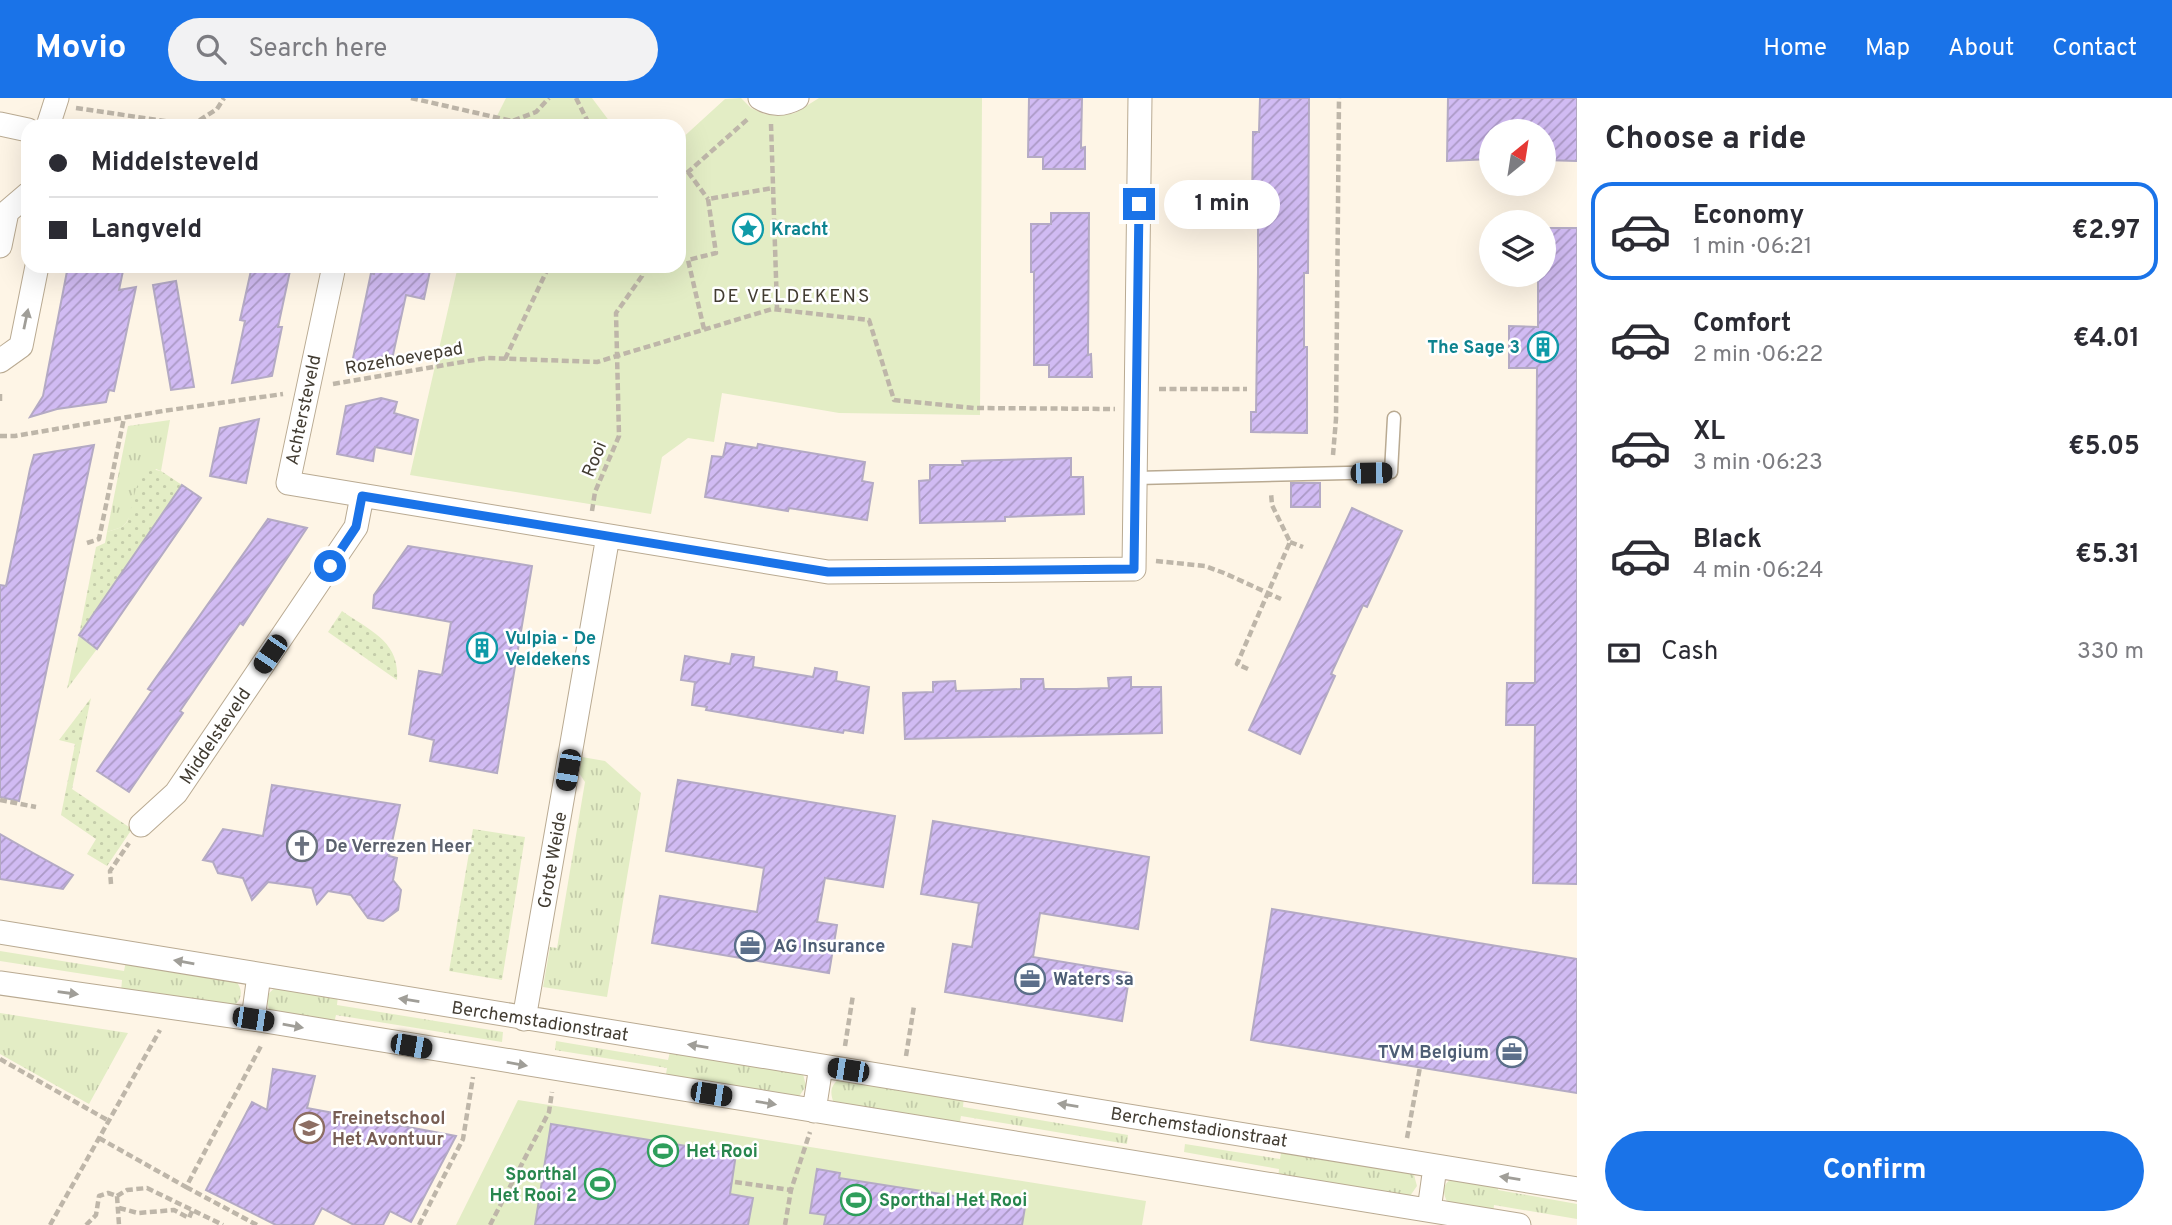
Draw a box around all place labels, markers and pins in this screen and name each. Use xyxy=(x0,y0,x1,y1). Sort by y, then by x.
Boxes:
place icon: Kracht xyxy=(731,212,765,246)
place label: Kracht xyxy=(771,219,828,242)
building icon: The Sage 3 xyxy=(1526,330,1560,364)
place label: The Sage 3 xyxy=(1427,337,1520,360)
place label: Vulpia - De Veldekens xyxy=(505,628,596,672)
building icon: Vulpia - De Veldekens xyxy=(465,631,499,665)
church icon: De Verrezen Heer xyxy=(285,829,319,863)
place label: De Verrezen Heer xyxy=(325,836,472,859)
office icon: AG Insurance xyxy=(733,929,767,963)
place label: AG Insurance xyxy=(773,936,885,959)
office icon: Waters sa xyxy=(1013,962,1047,996)
place label: Waters sa xyxy=(1053,969,1134,992)
office icon: TVM Belgium xyxy=(1495,1035,1529,1069)
place label: TVM Belgium xyxy=(1378,1042,1489,1065)
place label: Freinetschool Het Avontuur xyxy=(332,1108,446,1152)
school or university icon: Freinetschool Het Avontuur xyxy=(292,1111,326,1145)
sports icon: Het Rooi xyxy=(646,1134,680,1168)
place label: Het Rooi xyxy=(686,1141,758,1164)
place label: Sporthal Het Rooi 2 xyxy=(490,1164,577,1208)
sports icon: Sporthal Het Rooi 2 xyxy=(583,1167,617,1201)
sports icon: Sporthal Het Rooi xyxy=(839,1183,873,1217)
place label: Sporthal Het Rooi xyxy=(879,1190,1027,1213)

